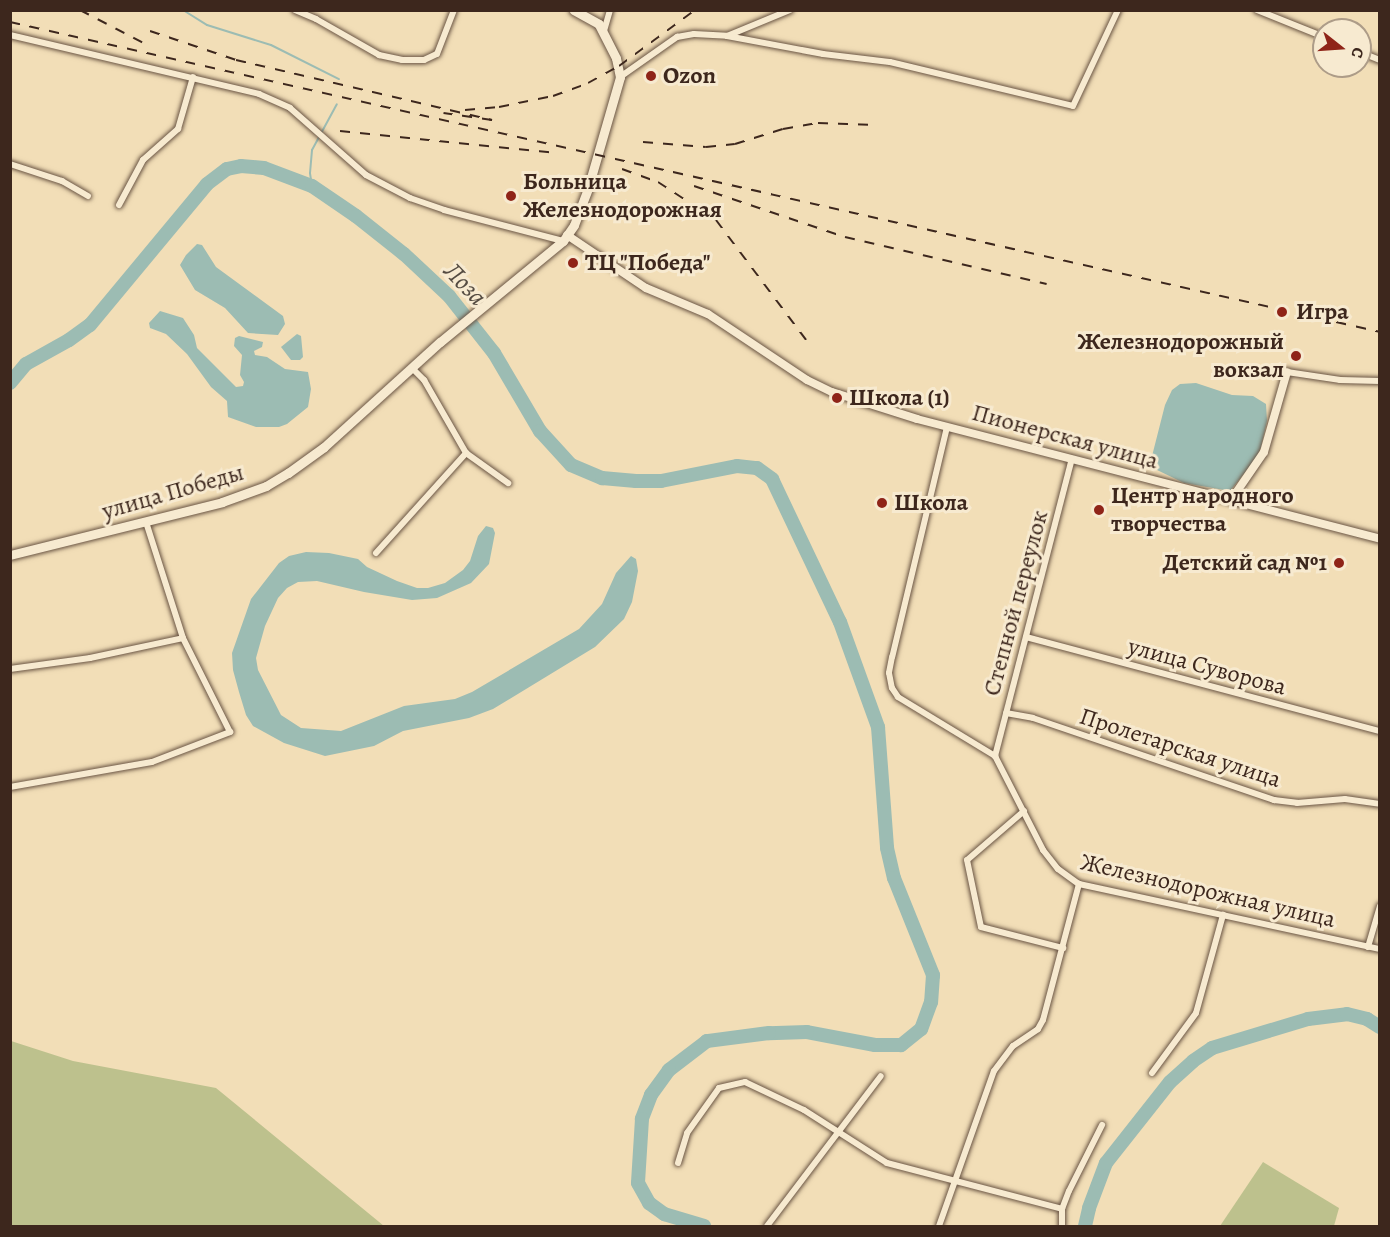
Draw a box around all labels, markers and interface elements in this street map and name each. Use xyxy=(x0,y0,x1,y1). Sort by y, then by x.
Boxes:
north arrow xyxy=(1312,18,1372,78)
text: С xyxy=(1345,45,1369,61)
place label: Ozon xyxy=(663,62,716,90)
marker: Ozon xyxy=(644,69,658,83)
place label: Больница Железнодорожная xyxy=(523,168,722,224)
marker: Больница Железнодорожная xyxy=(504,189,518,203)
place label: ТЦ "Победа" xyxy=(585,249,711,277)
water label: Лоза xyxy=(437,256,493,312)
marker: ТЦ "Победа" xyxy=(566,256,580,270)
place label: Игра xyxy=(1296,298,1349,326)
marker: Игра xyxy=(1273,303,1291,321)
place label: Железнодорожный вокзал xyxy=(1077,328,1284,384)
marker: Железнодорожный вокзал xyxy=(1289,349,1303,363)
place label: Школа (1) xyxy=(849,384,950,412)
marker: Школа (1) xyxy=(830,391,844,405)
street label: Пионерская улица xyxy=(969,398,1161,476)
street label: улица Победы xyxy=(99,458,247,526)
place label: Центр народного творчества xyxy=(1111,482,1294,538)
place label: Школа xyxy=(894,489,968,517)
marker: Школа xyxy=(875,496,889,510)
marker: Центр народного творчества xyxy=(1092,503,1106,517)
street label: Степной переулок xyxy=(977,507,1055,699)
place label: Детский сад №1 xyxy=(1162,549,1327,577)
marker: Детский сад №1 xyxy=(1332,556,1346,570)
street label: улица Суворова xyxy=(1125,632,1289,702)
street label: Пролетарская улица xyxy=(1076,702,1284,794)
street label: Железнодорожная улица xyxy=(1078,848,1338,934)

